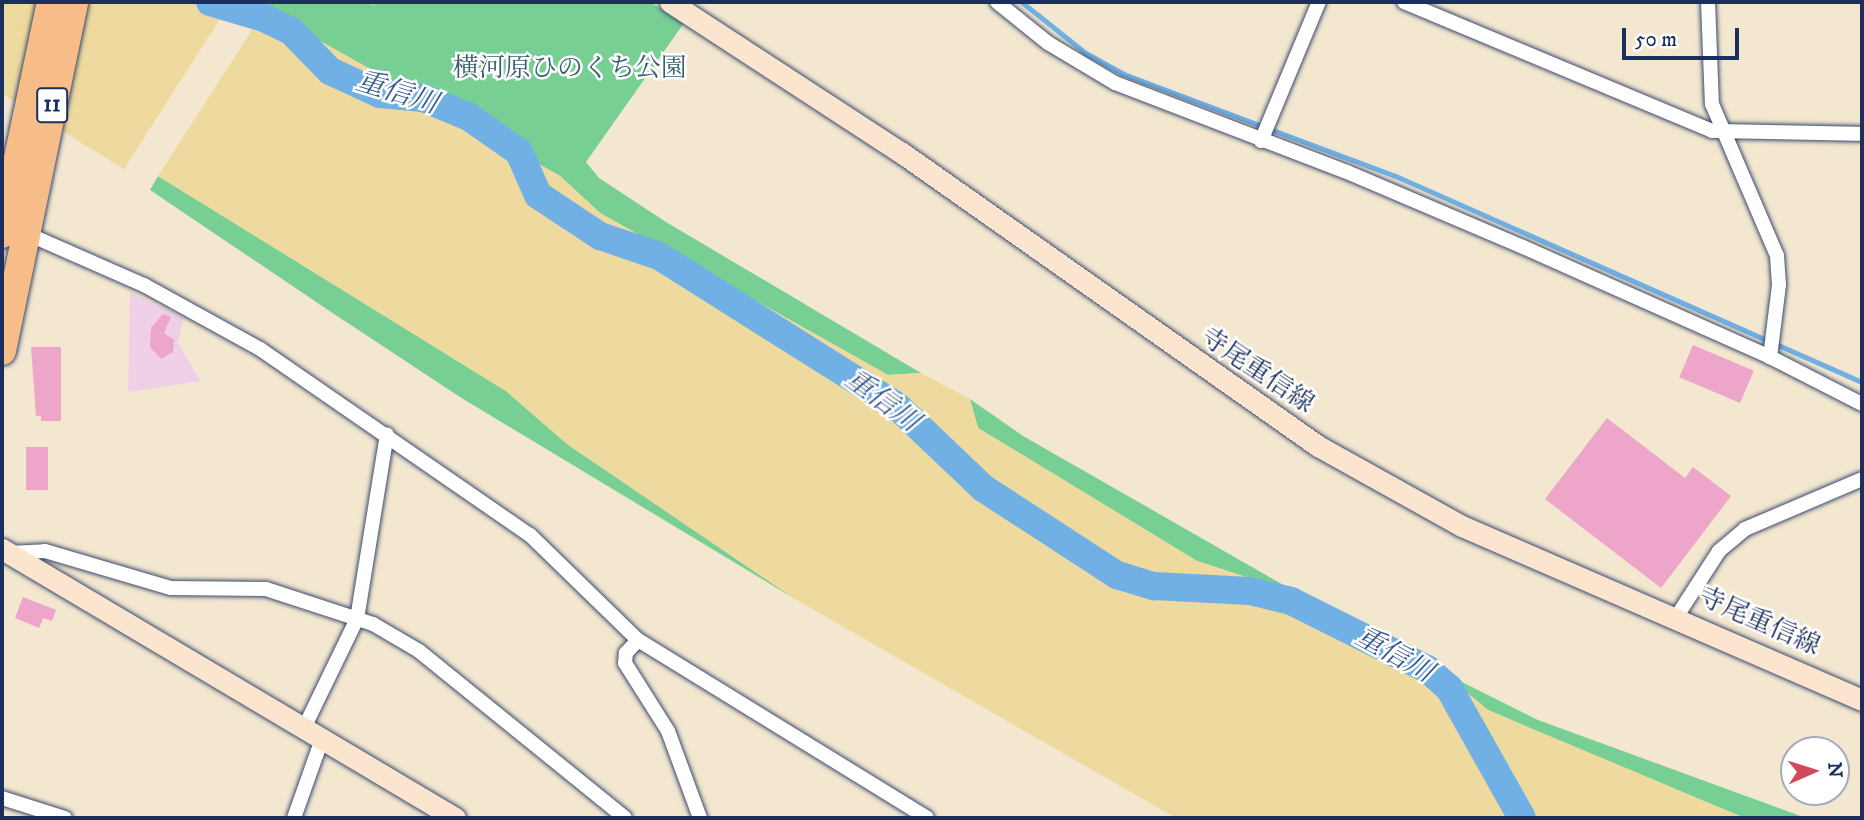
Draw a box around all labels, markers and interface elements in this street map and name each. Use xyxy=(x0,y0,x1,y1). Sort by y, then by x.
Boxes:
scale bar xyxy=(1626,14,1743,58)
text: 50 m xyxy=(1635,27,1677,53)
park label: 横河原ひのくち公園 xyxy=(453,53,687,85)
water label: 重信川 xyxy=(352,65,442,121)
road number: 11 xyxy=(34,84,70,125)
street label: 寺尾重信線 xyxy=(1194,322,1320,420)
water label: 重信川 xyxy=(838,363,926,439)
street label: 寺尾重信線 xyxy=(1693,581,1825,663)
water label: 重信川 xyxy=(1349,620,1439,690)
north arrow xyxy=(1780,736,1850,806)
text: N xyxy=(1823,762,1846,778)

